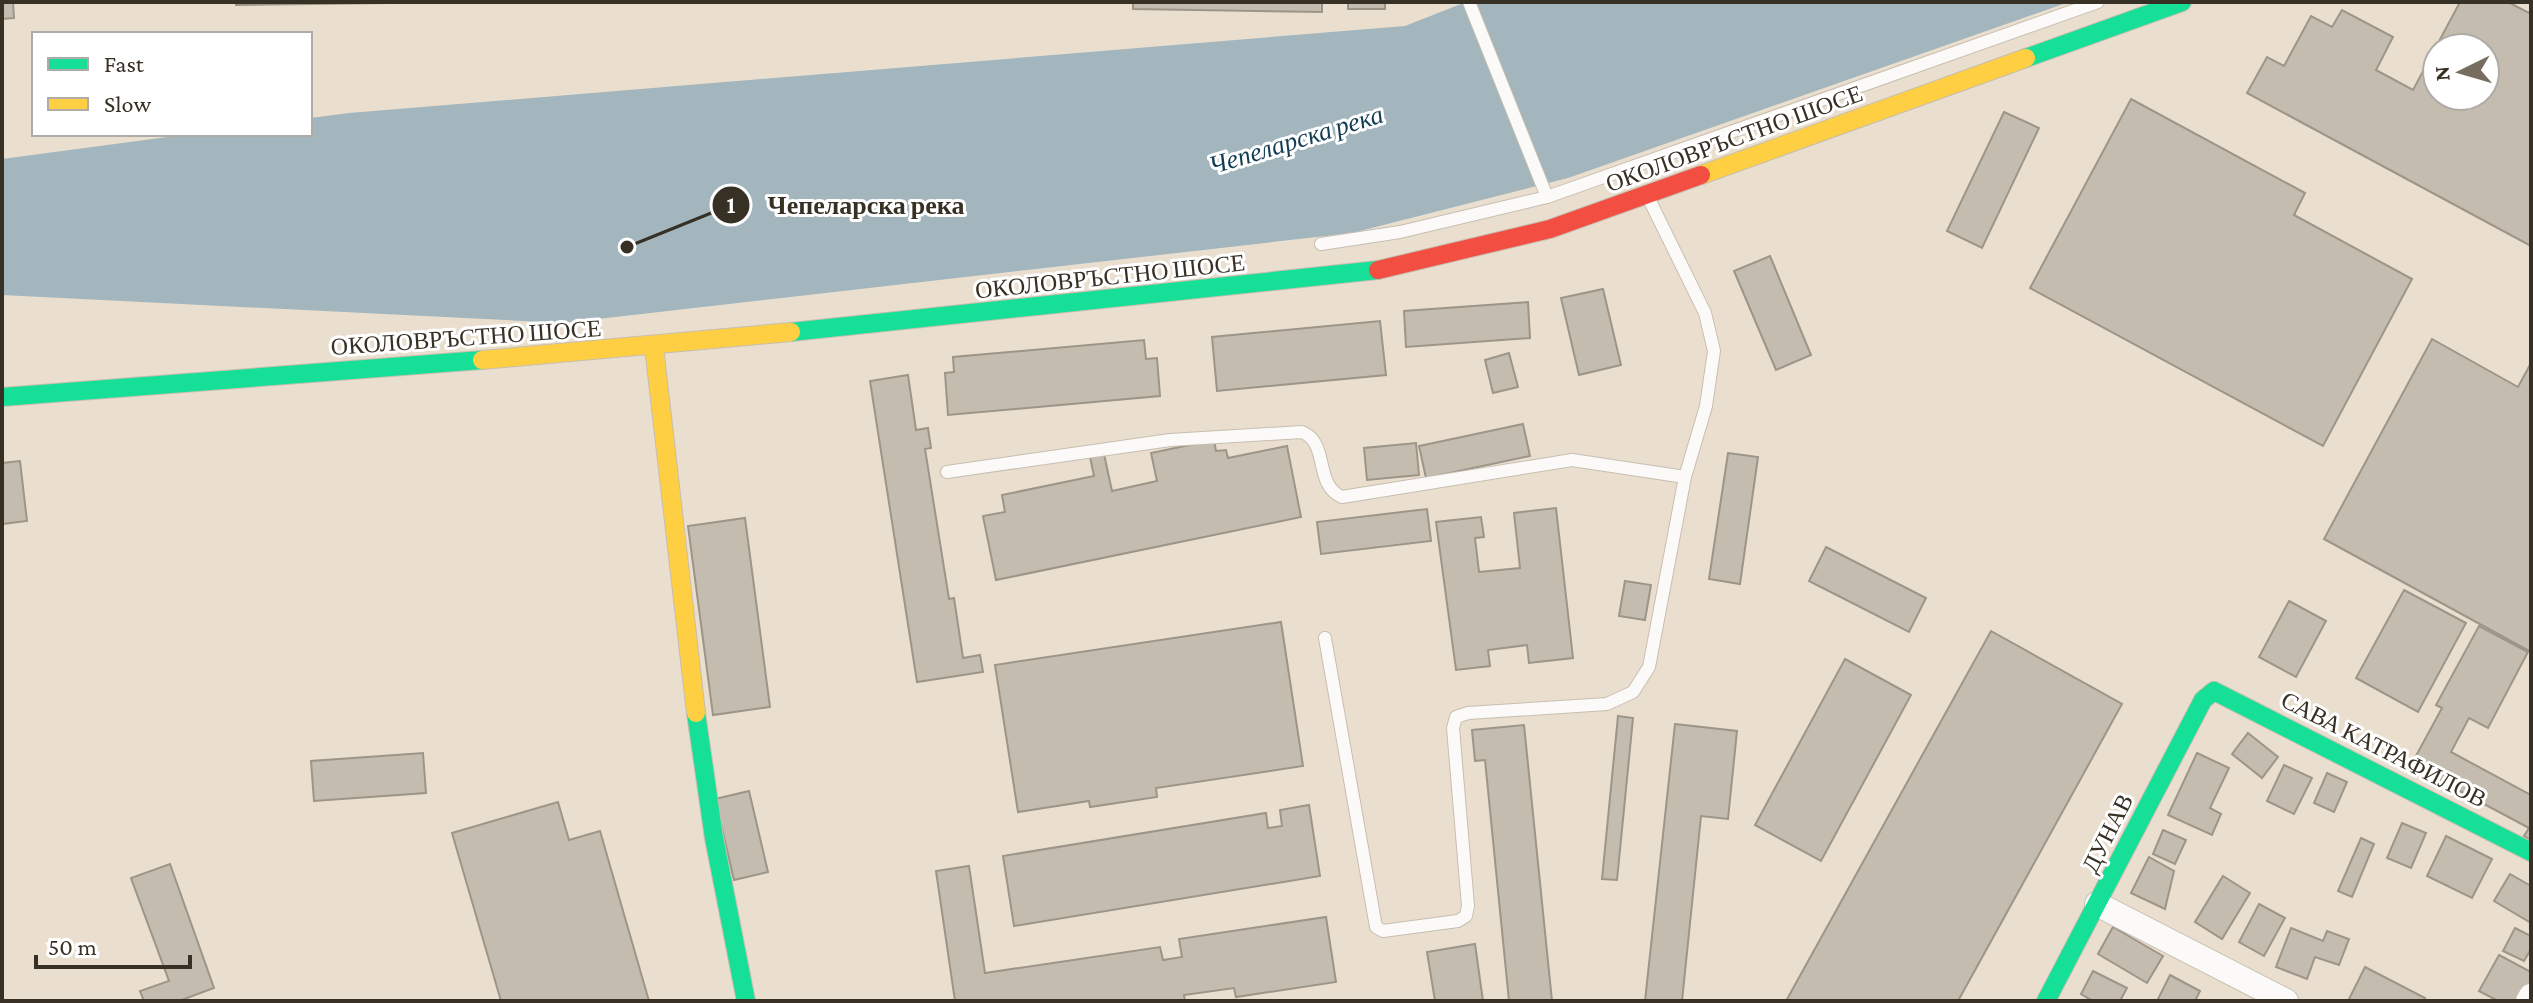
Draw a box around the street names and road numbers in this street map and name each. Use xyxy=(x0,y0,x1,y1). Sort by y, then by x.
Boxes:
street label: ОКОЛОВРЪСТНО ШОСЕ xyxy=(1602,79,1866,197)
street label: ОКОЛОВРЪСТНО ШОСЕ xyxy=(974,248,1246,304)
street label: ОКОЛОВРЪСТНО ШОСЕ xyxy=(330,314,602,360)
street label: САВА КАТРАФИЛОВ xyxy=(2277,686,2491,812)
street label: ДУНАВ xyxy=(2076,789,2138,877)

